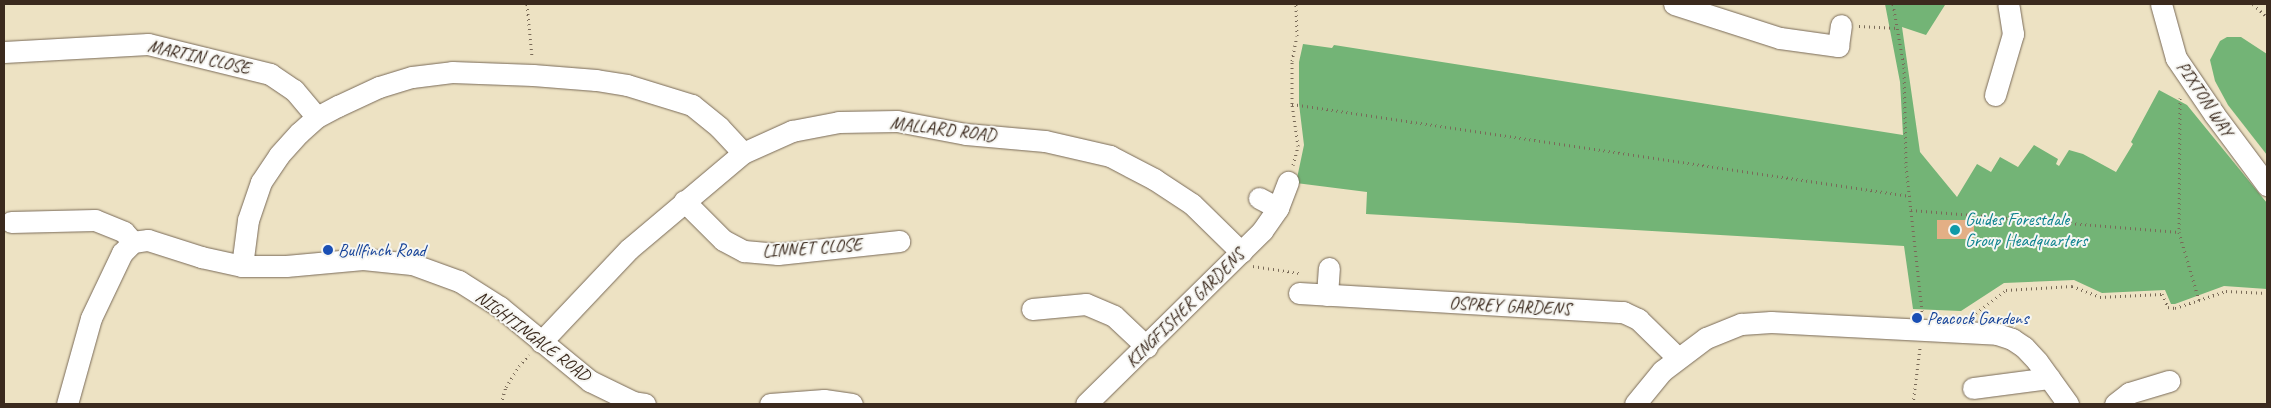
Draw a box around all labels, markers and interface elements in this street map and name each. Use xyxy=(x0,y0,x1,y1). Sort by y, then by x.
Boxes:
street label: MARTIN CLOSE xyxy=(146,35,252,79)
street label: PIXTON WAY xyxy=(2172,57,2238,141)
street label: MALLARD ROAD xyxy=(888,112,998,146)
place label: Guides Forestdale Group Headquarters xyxy=(1965,209,2087,252)
marker: Guides Forestdale Group Headquarters xyxy=(1949,224,1961,236)
street label: LINNET CLOSE xyxy=(762,234,862,262)
place label: Bullfinch Road xyxy=(338,239,426,261)
marker: Bullfinch Road xyxy=(322,244,334,256)
street label: KINGFISHER GARDENS xyxy=(1121,244,1249,372)
street label: NIGHTINGALE ROAD xyxy=(471,285,595,387)
street label: OSPREY GARDENS xyxy=(1448,292,1572,320)
place label: Peacock Gardens xyxy=(1927,307,2028,329)
marker: Peacock Gardens xyxy=(1911,312,1923,324)

